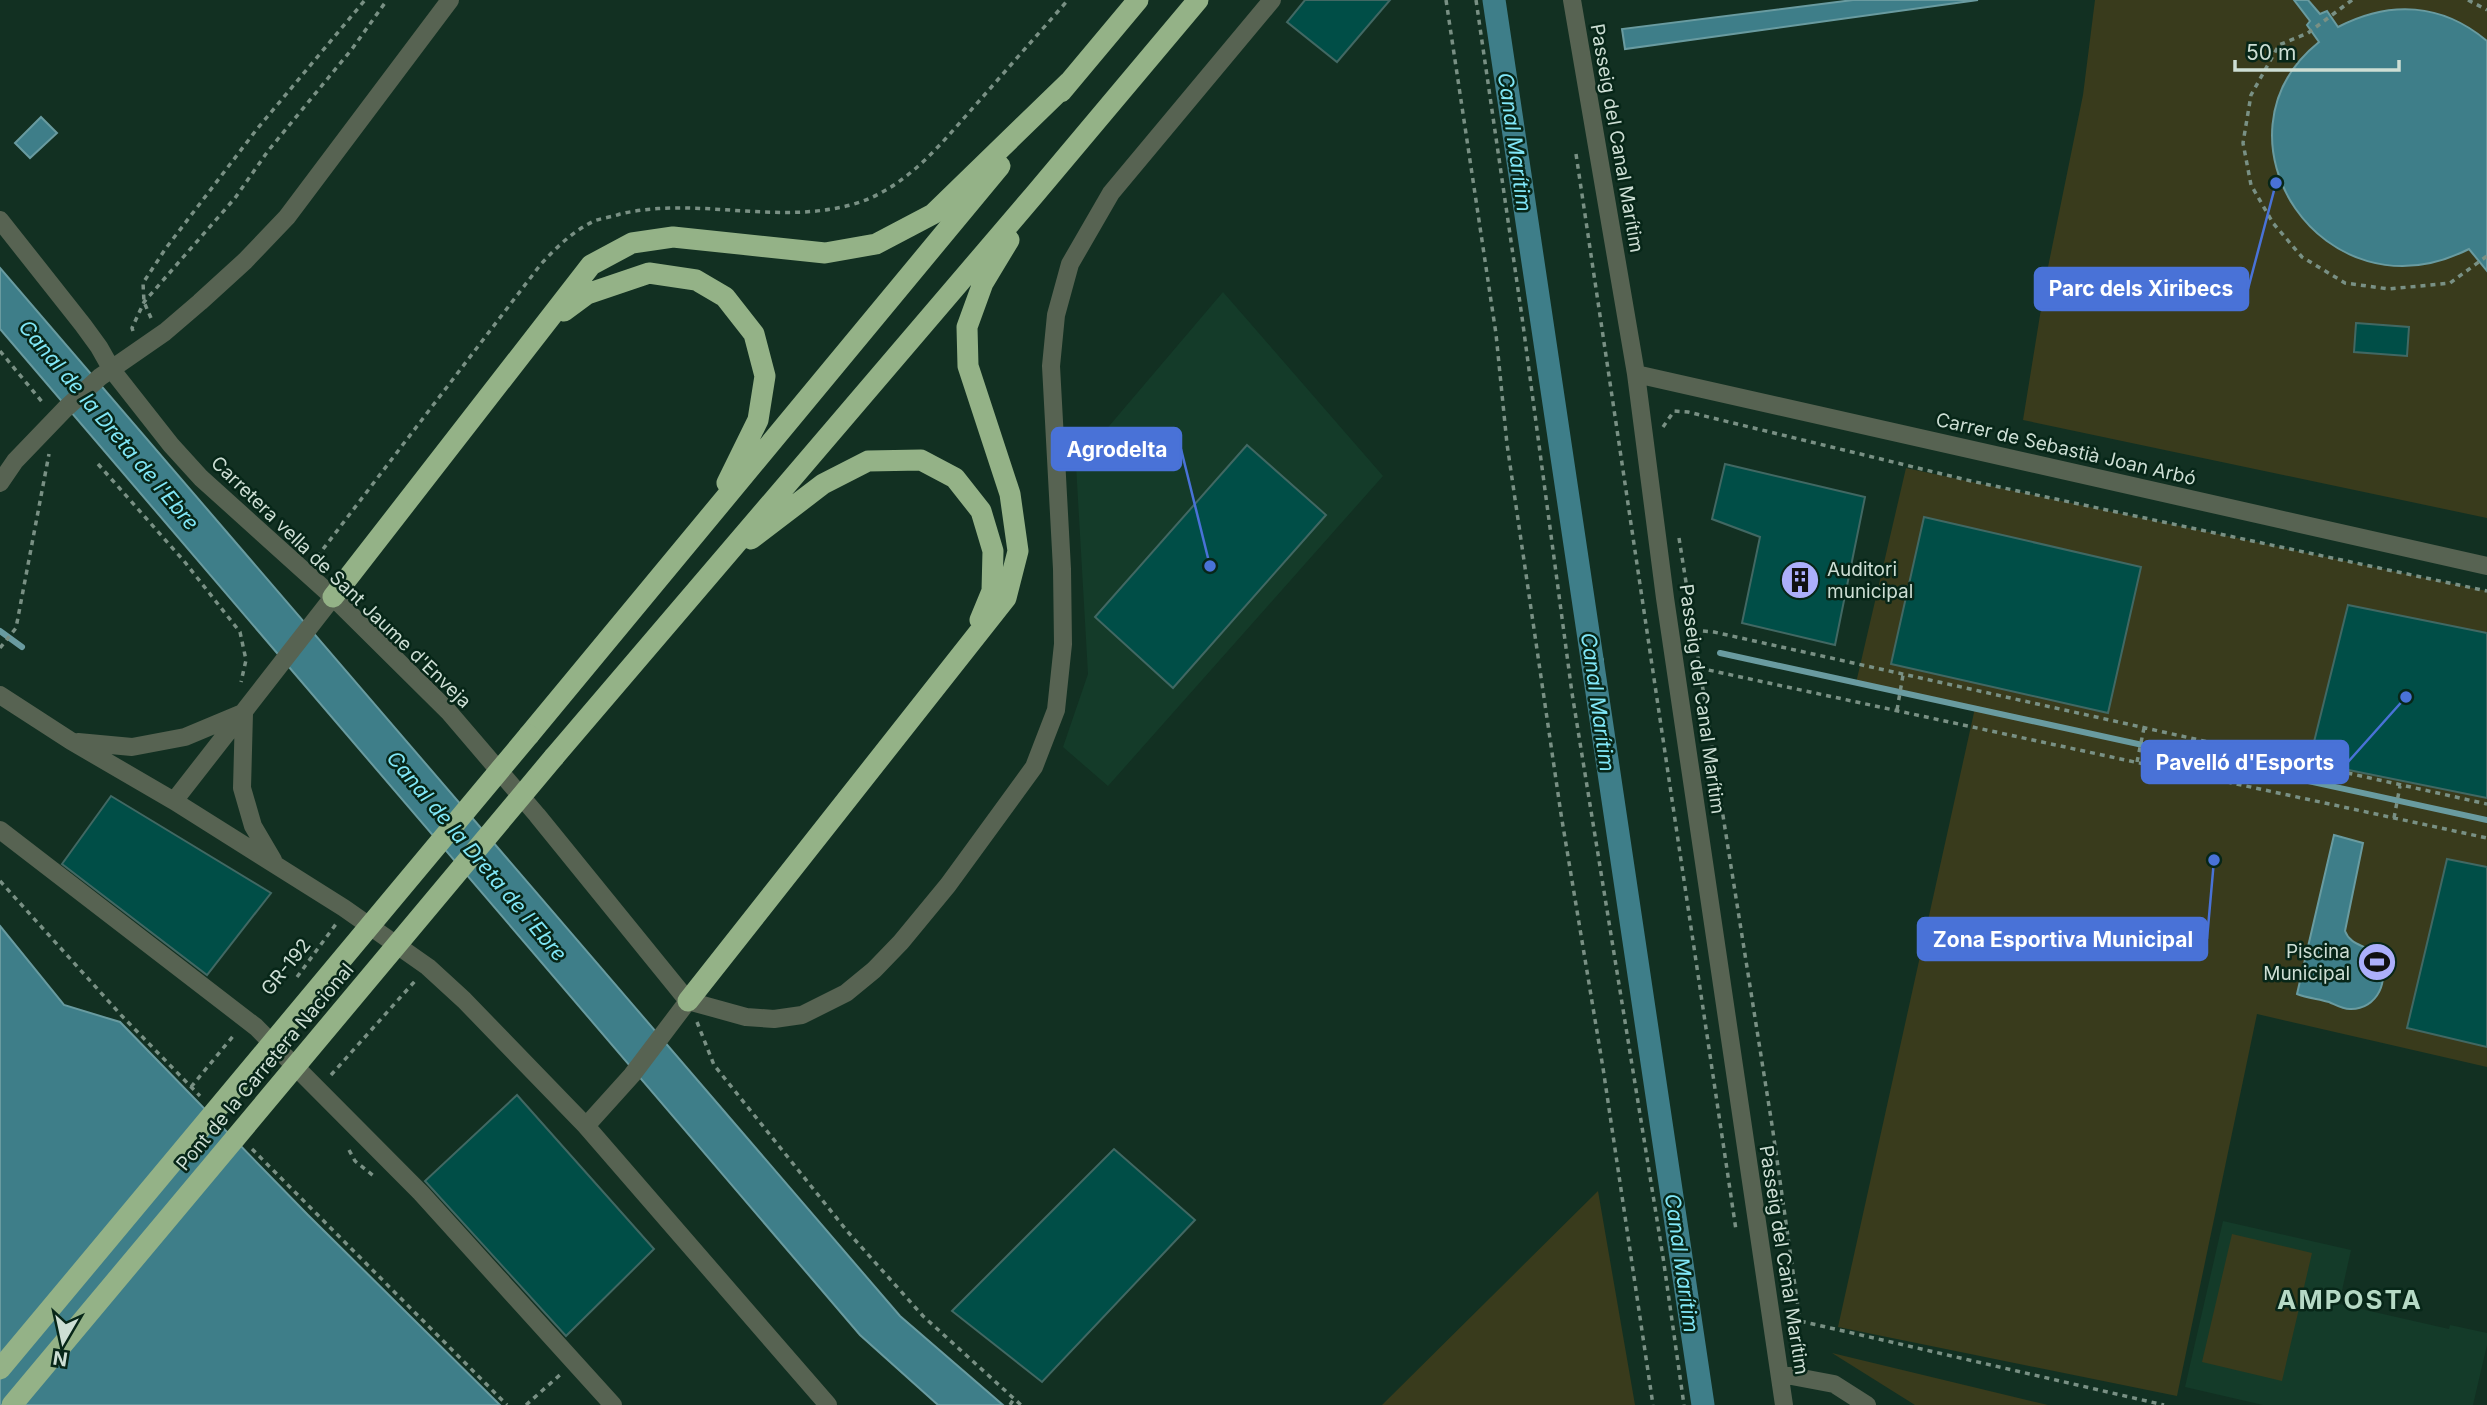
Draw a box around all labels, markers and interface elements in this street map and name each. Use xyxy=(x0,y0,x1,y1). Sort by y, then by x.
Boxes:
street label: Passeig del Canal Marítim xyxy=(1586,22,1648,254)
scale bar xyxy=(2235,28,2400,72)
text: 50 m xyxy=(2246,40,2296,65)
water label: Canal Marítim xyxy=(1493,71,1537,213)
callout: Parc dels Xiribecs xyxy=(2035,268,2248,310)
text: Parc dels Xiribecs xyxy=(2049,276,2233,301)
water label: Canal de la Dreta de l'Ebre xyxy=(14,315,204,535)
street label: Carrer de Sebastià Joan Arbó xyxy=(1934,408,2198,490)
callout: Agrodelta xyxy=(1052,428,1181,470)
text: Agrodelta xyxy=(1066,437,1168,462)
street label: Carretera vella de Sant Jaume d'Enveja xyxy=(206,451,476,713)
place label: Auditori municipal xyxy=(1827,558,1913,603)
building icon: Auditori municipal xyxy=(1779,559,1821,601)
street label: Passeig del Canal Marítim xyxy=(1674,583,1730,815)
water label: Canal Marítim xyxy=(1576,631,1620,773)
callout: Pavelló d'Esports xyxy=(2142,741,2348,783)
water label: Canal de la Dreta de l'Ebre xyxy=(382,746,572,966)
text: Pavelló d'Esports xyxy=(2156,750,2334,775)
callout: Zona Esportiva Municipal xyxy=(1918,918,2207,960)
text: Zona Esportiva Municipal xyxy=(1933,927,2193,952)
street label: GR-192 xyxy=(256,934,316,1000)
place label: Piscina Municipal xyxy=(2263,940,2350,985)
sports icon: Piscina Municipal xyxy=(2356,941,2398,983)
street label: Pont de la Carretera Nacional xyxy=(172,959,358,1175)
street label: Passeig del Canal Marítim xyxy=(1755,1144,1813,1376)
water label: Canal Marítim xyxy=(1660,1192,1704,1334)
district label: AMPOSTA xyxy=(2277,1284,2423,1315)
north arrow xyxy=(28,1307,98,1377)
text: N xyxy=(51,1346,69,1371)

